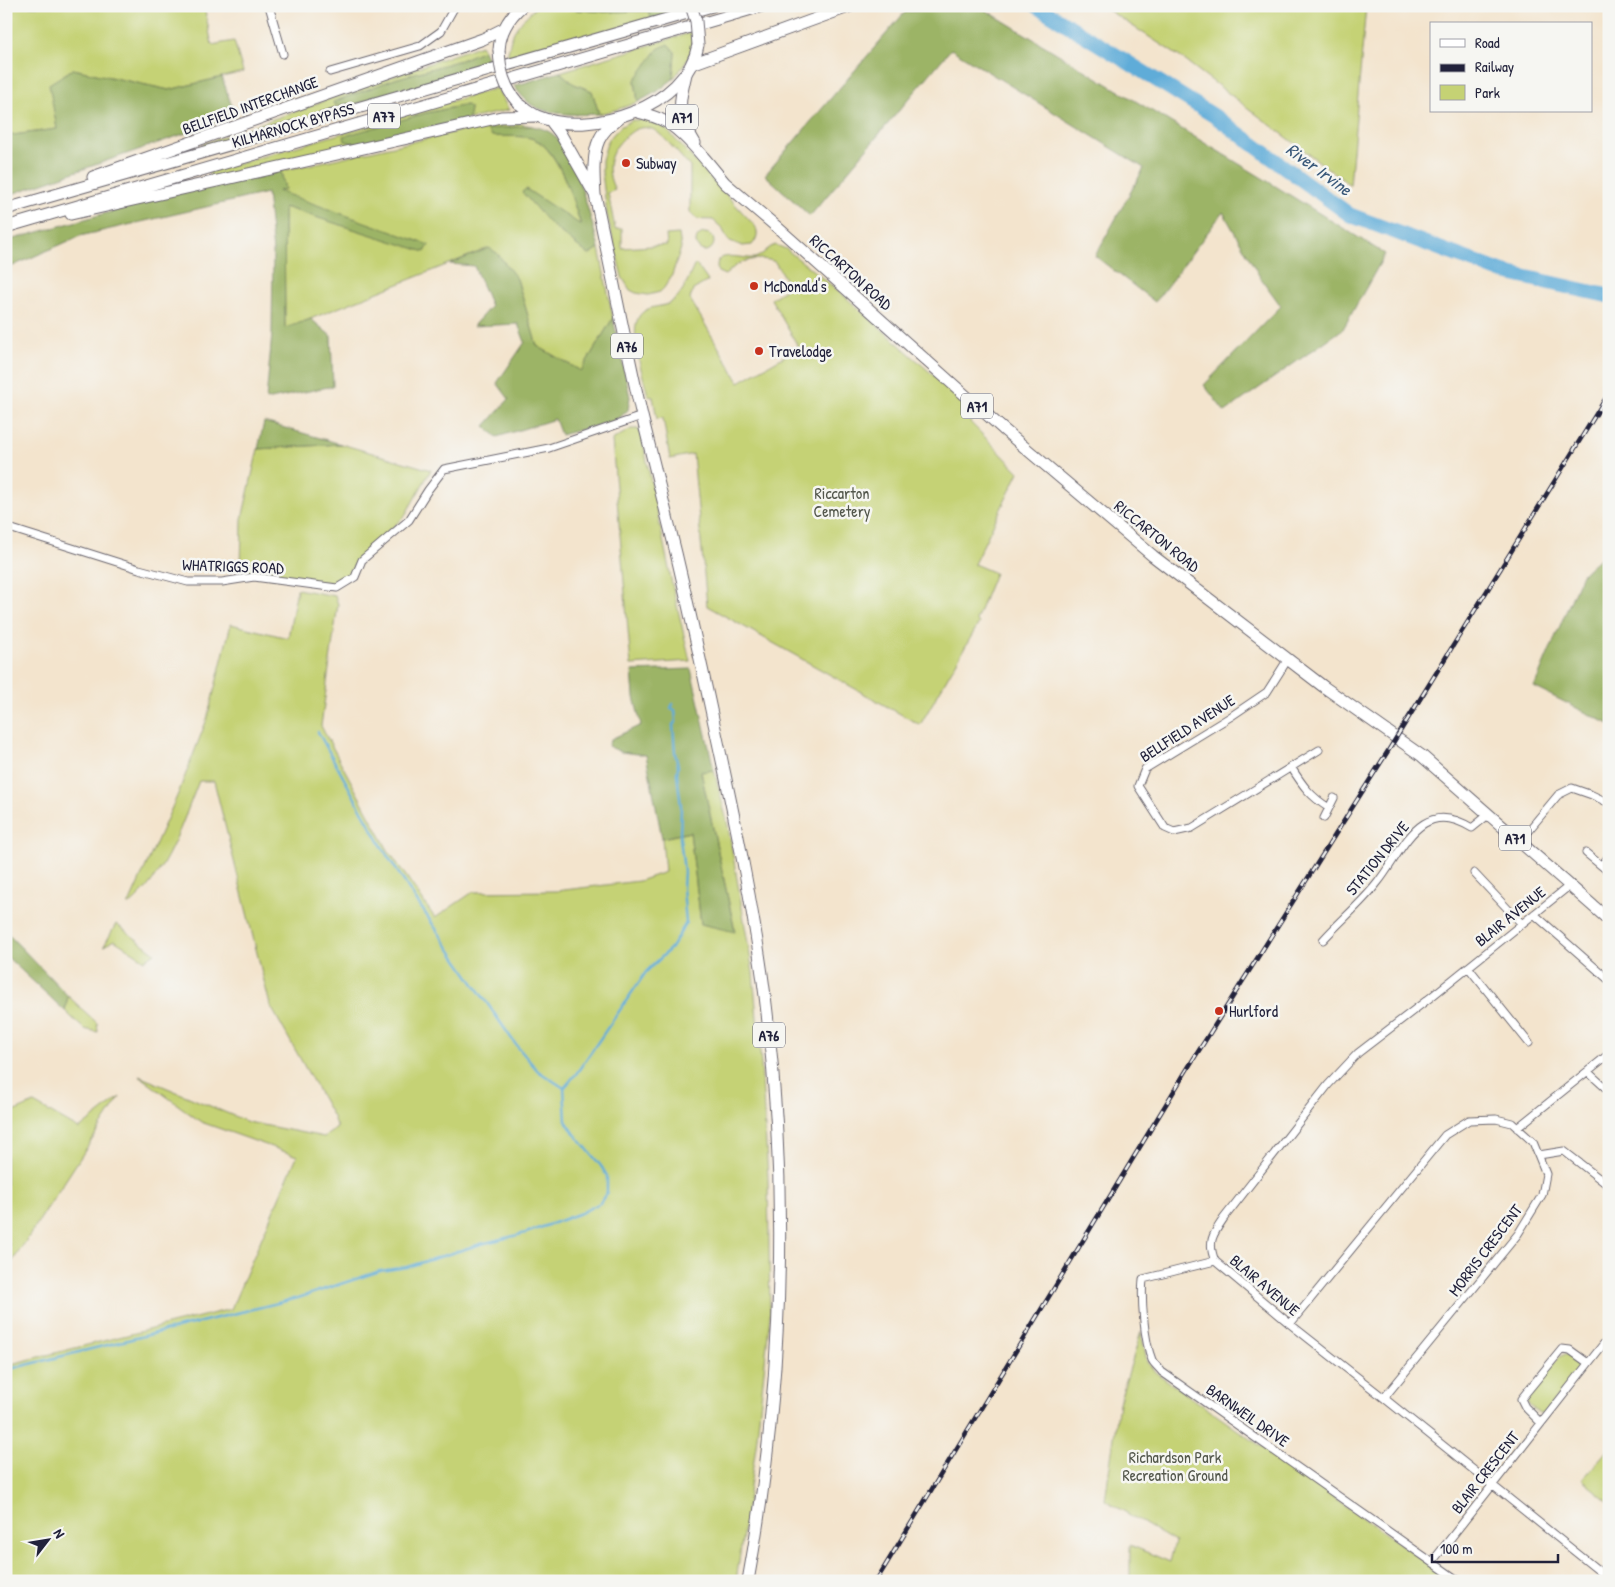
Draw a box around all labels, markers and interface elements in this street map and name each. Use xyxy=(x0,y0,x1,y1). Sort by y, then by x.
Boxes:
legend xyxy=(1430,22,1592,112)
text: Road xyxy=(1475,32,1500,53)
text: Railway xyxy=(1475,56,1514,77)
street label: BELLFIELD INTERCHANGE xyxy=(179,70,321,140)
text: Park xyxy=(1475,82,1500,103)
street label: KILMARNOCK BYPASS xyxy=(229,97,357,153)
road number: A77 xyxy=(368,104,400,128)
road number: A71 xyxy=(666,104,698,130)
water label: River Irvine xyxy=(1281,137,1357,202)
place label: Subway xyxy=(636,152,677,174)
marker: Subway xyxy=(620,157,632,169)
street label: RICCARTON ROAD xyxy=(805,229,897,315)
place label: McDonald's xyxy=(764,275,827,297)
marker: McDonald's xyxy=(748,280,760,292)
road number: A76 xyxy=(611,334,643,358)
place label: Travelodge xyxy=(769,340,833,362)
marker: Travelodge xyxy=(753,345,765,357)
road number: A71 xyxy=(961,394,993,418)
park label: Riccarton Cemetery xyxy=(813,482,871,522)
street label: RICCARTON ROAD xyxy=(1110,495,1205,577)
street label: WHATRIGGS ROAD xyxy=(182,553,285,579)
street label: BELLFIELD AVENUE xyxy=(1135,689,1239,767)
street label: STATION DRIVE xyxy=(1340,816,1414,900)
road number: A71 xyxy=(1499,826,1531,850)
street label: BLAIR AVENUE xyxy=(1470,881,1550,951)
place label: Hurlford xyxy=(1229,1000,1278,1022)
marker: Hurlford xyxy=(1213,1005,1225,1017)
road number: A76 xyxy=(753,1022,785,1048)
street label: MORRIS CRESCENT xyxy=(1443,1199,1527,1301)
street label: BLAIR AVENUE xyxy=(1225,1249,1305,1321)
street label: BARNWEIL DRIVE xyxy=(1202,1378,1294,1452)
street label: BLAIR CRESCENT xyxy=(1446,1426,1524,1518)
park label: Richardson Park Recreation Ground xyxy=(1122,1446,1228,1486)
north arrow xyxy=(22,1514,72,1564)
text: N xyxy=(50,1525,70,1542)
scale bar xyxy=(1432,1532,1559,1564)
text: 100 m xyxy=(1440,1538,1473,1559)

